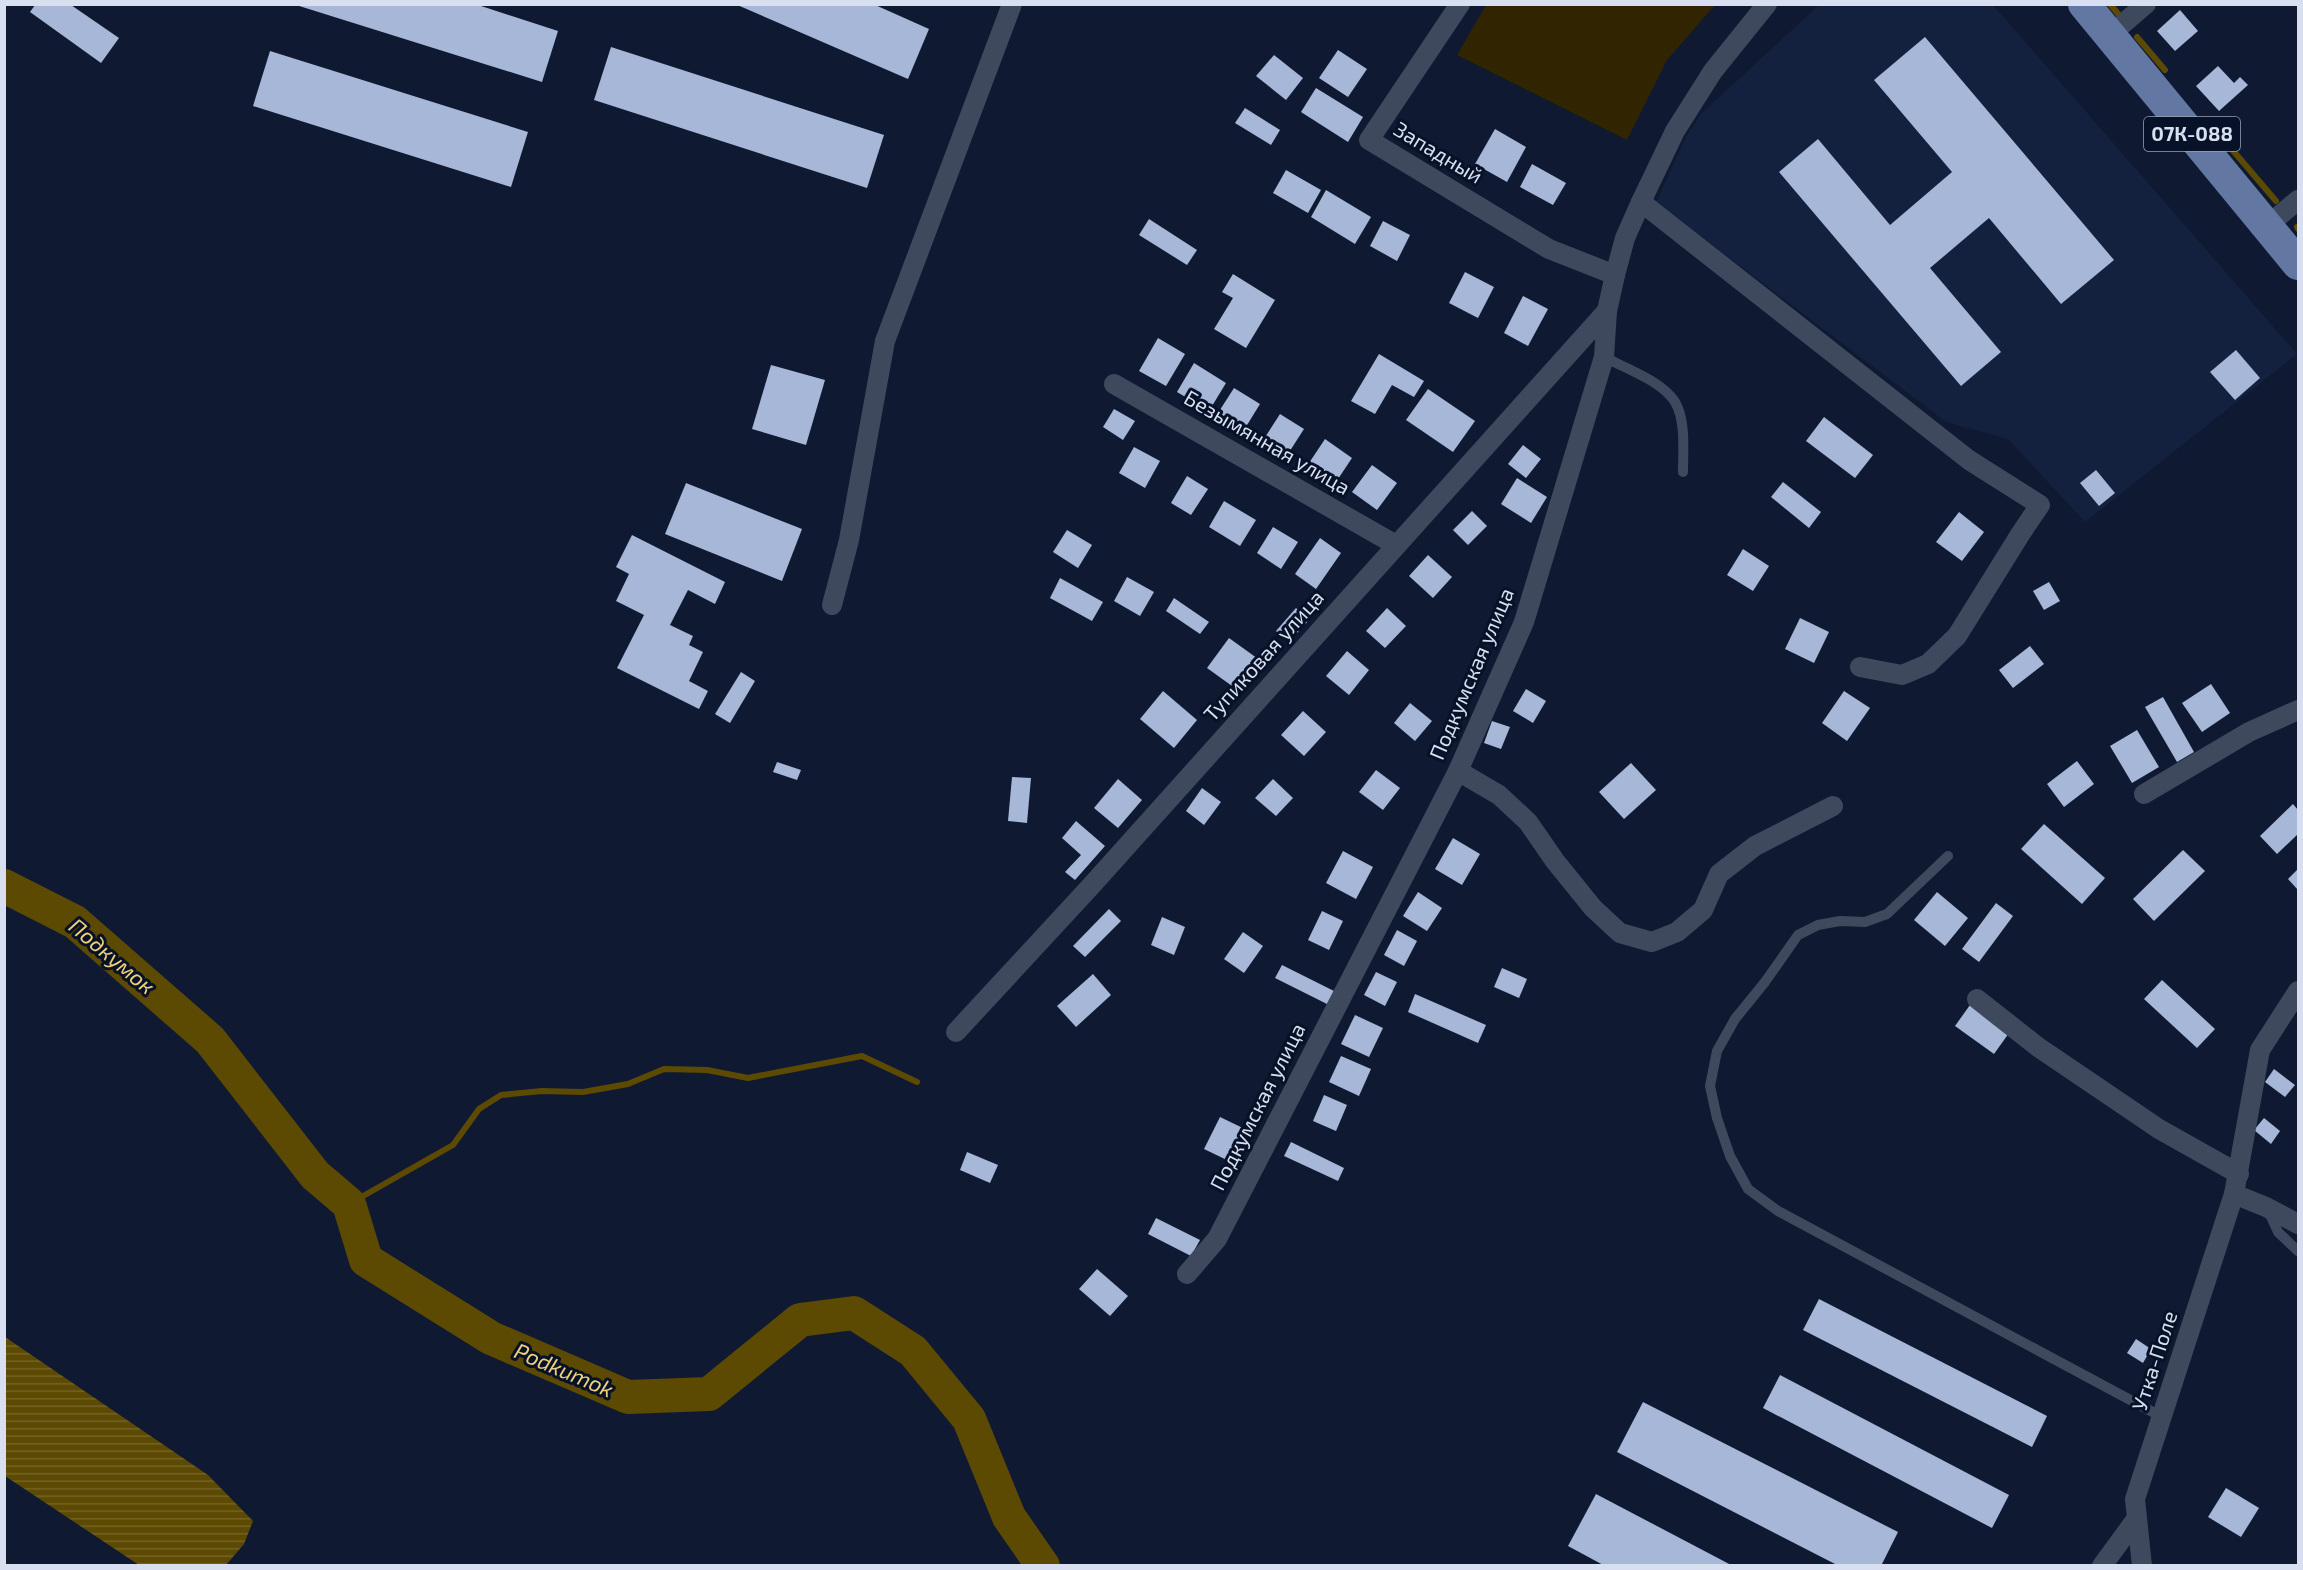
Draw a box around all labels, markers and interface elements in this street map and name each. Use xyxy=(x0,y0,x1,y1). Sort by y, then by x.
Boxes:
street label: Западный xyxy=(1390,116,1488,188)
road number: 07К-088 xyxy=(2144,117,2240,151)
street label: Безымянная улица xyxy=(1180,384,1355,500)
street label: Тупиковая улица xyxy=(1198,584,1329,726)
street label: Подкумская улица xyxy=(1423,584,1519,763)
water label: Подкумок xyxy=(65,912,161,999)
street label: Подкумская улица xyxy=(1204,1019,1310,1194)
street label: Утка-Поле xyxy=(2126,1308,2181,1414)
water label: Podkumok xyxy=(511,1337,618,1402)

